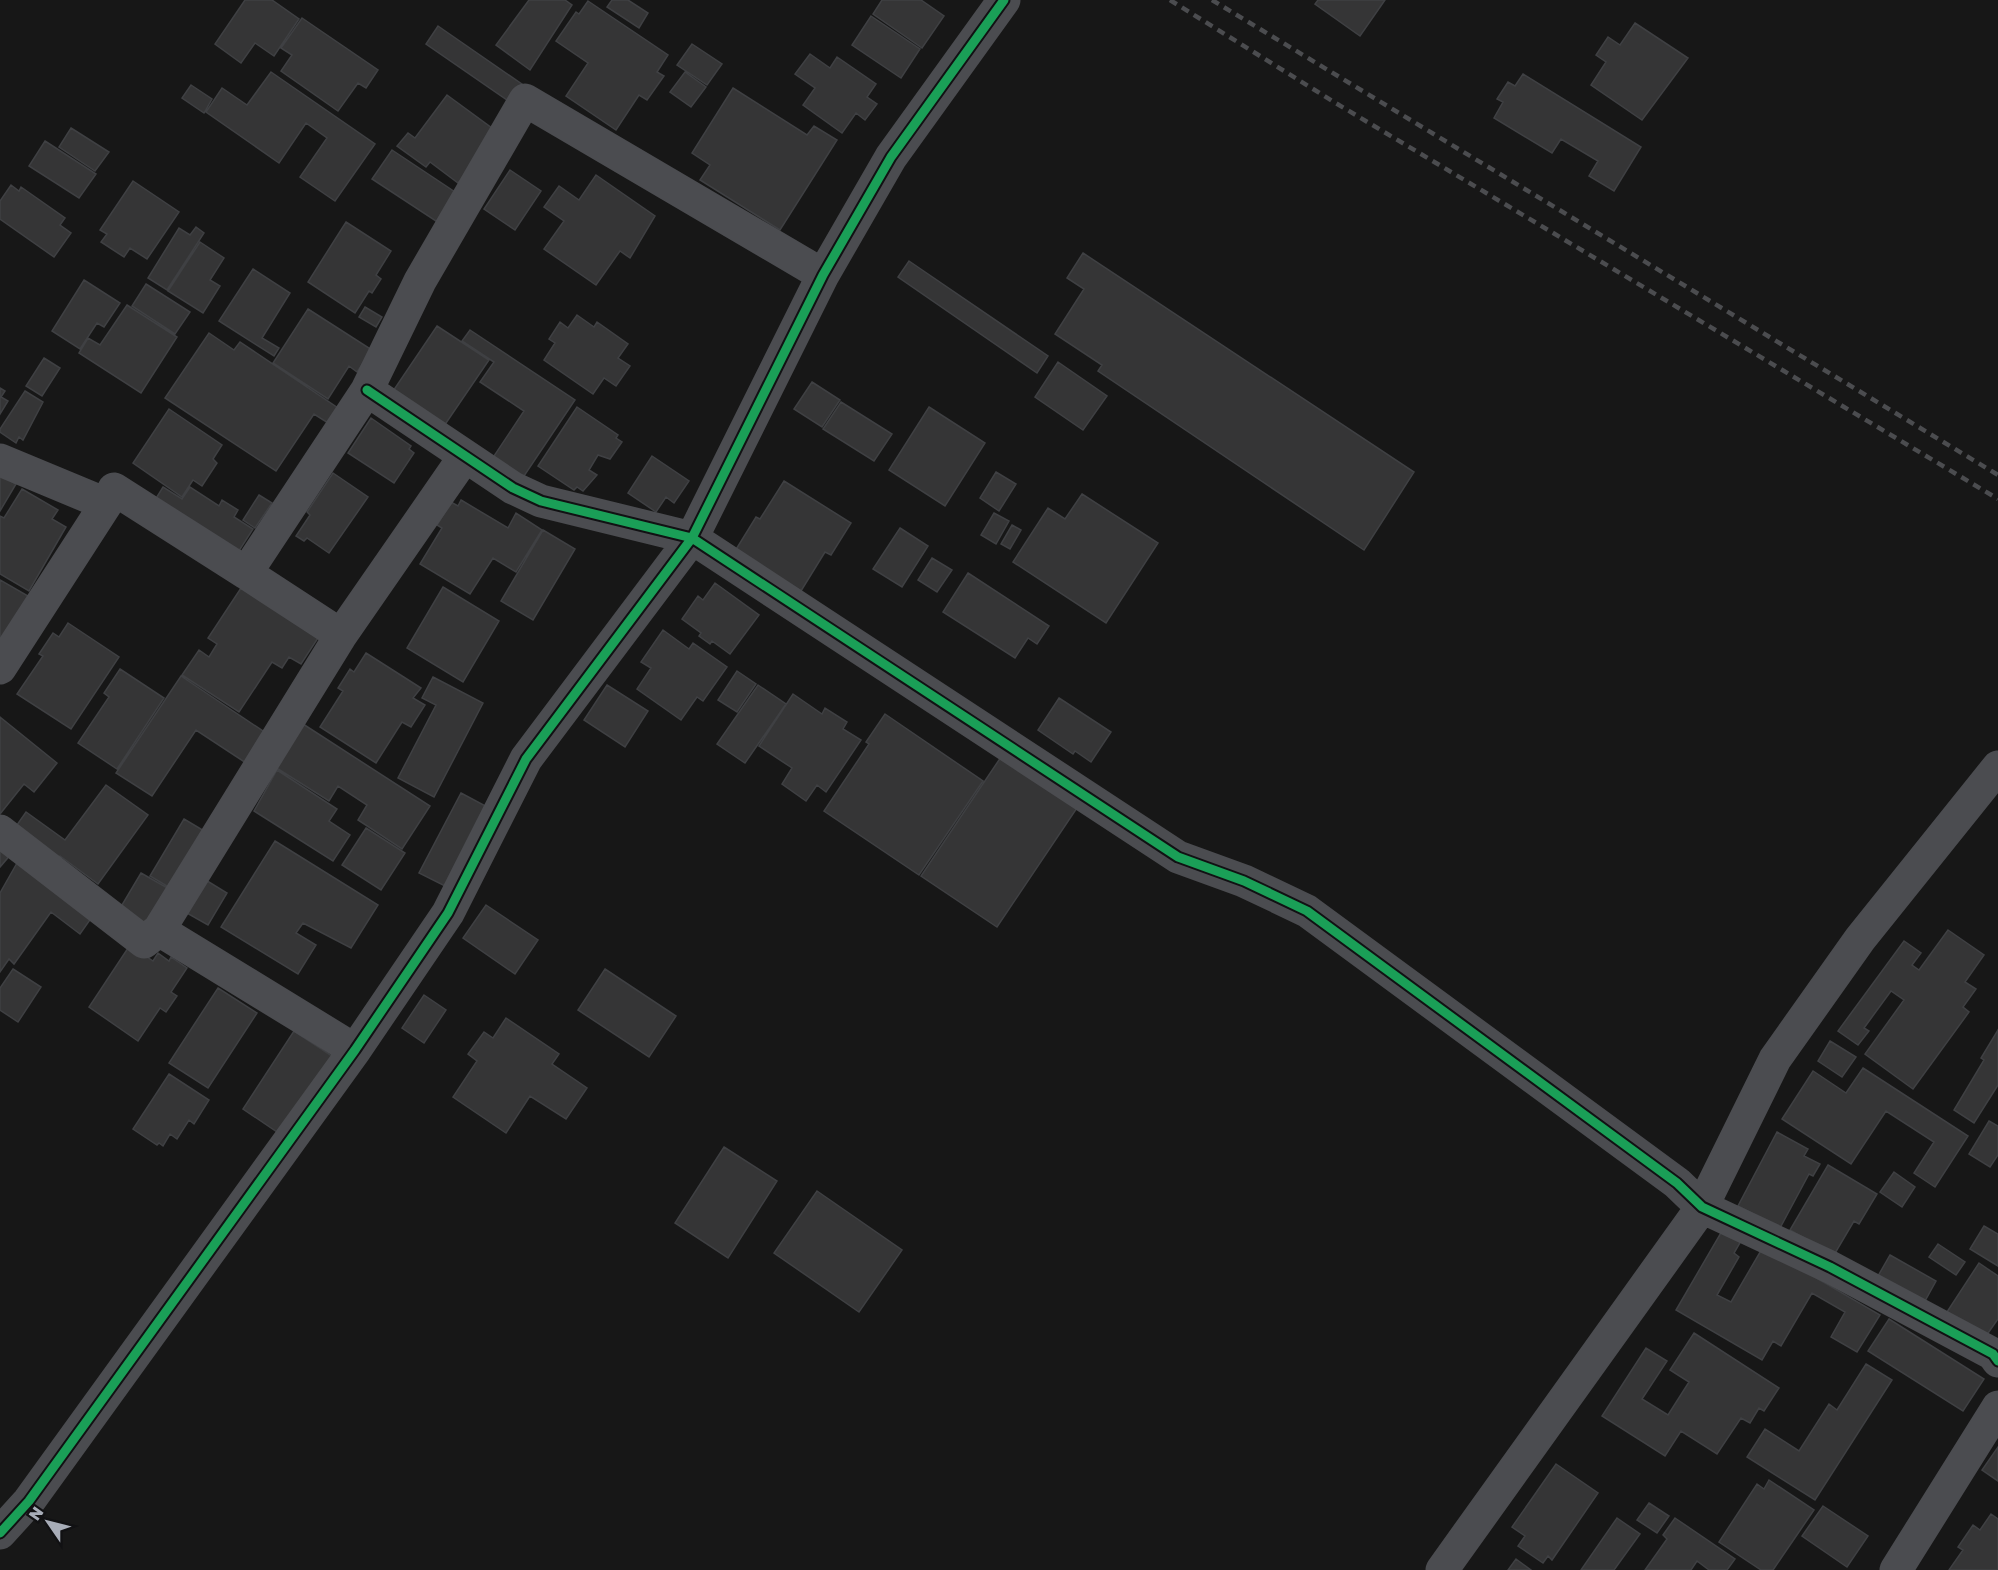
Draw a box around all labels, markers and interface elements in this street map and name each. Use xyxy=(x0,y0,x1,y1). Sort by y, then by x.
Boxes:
north arrow xyxy=(18,1492,78,1552)
text: N xyxy=(24,1503,47,1524)

